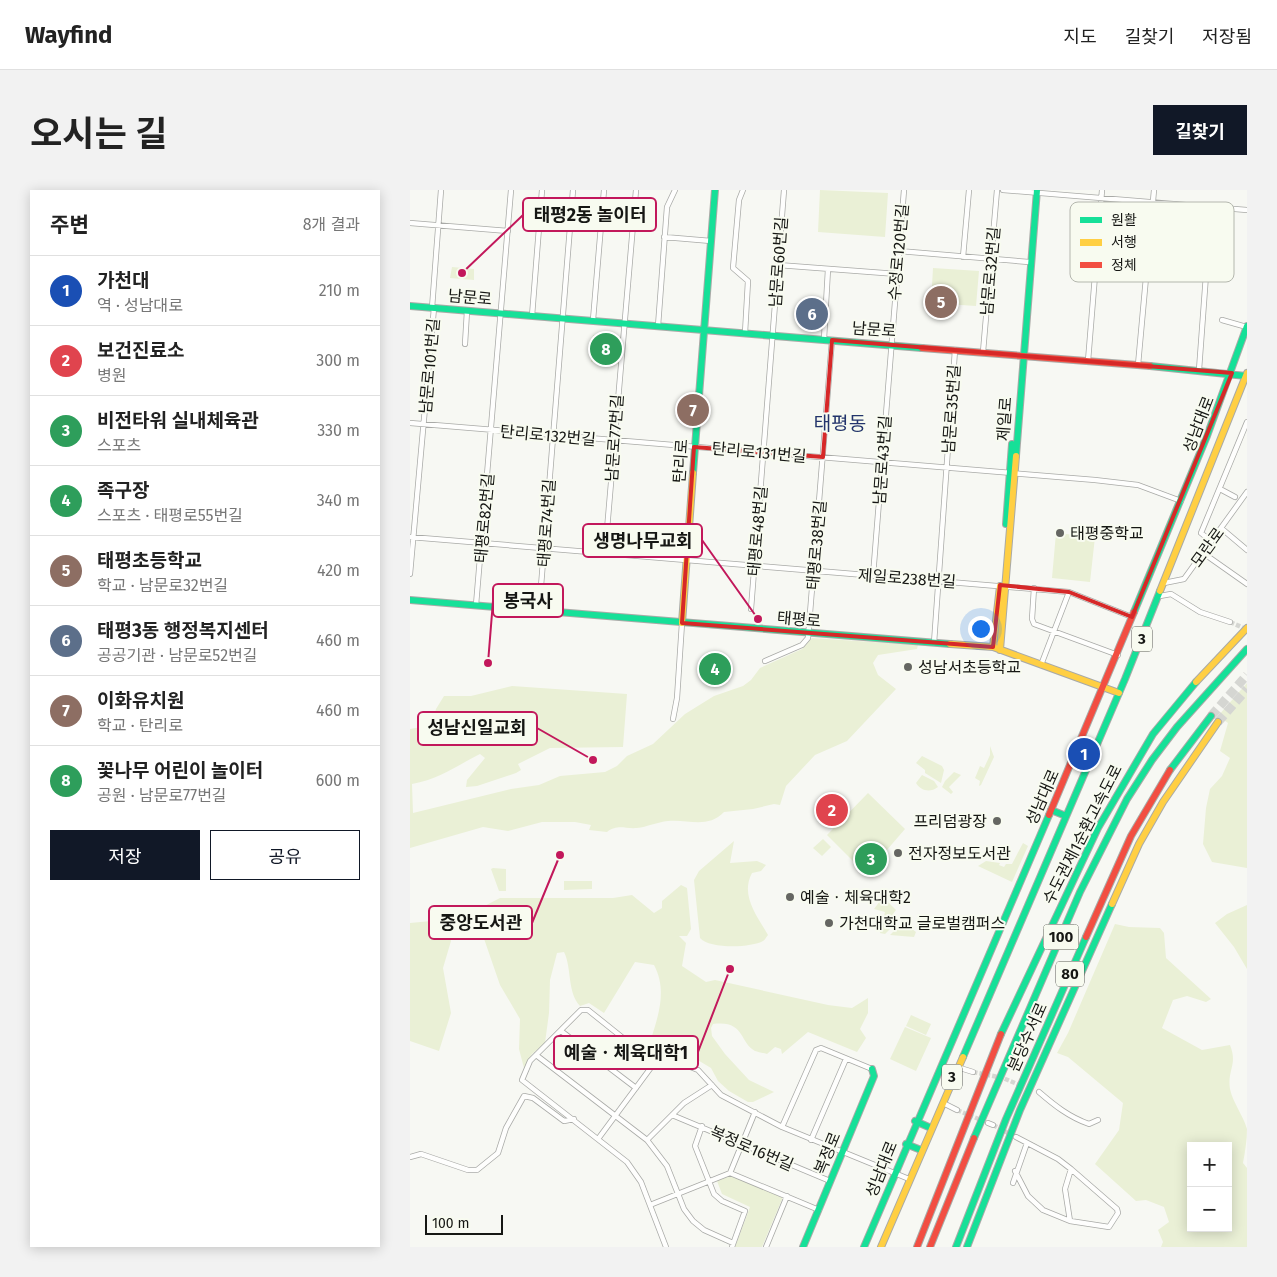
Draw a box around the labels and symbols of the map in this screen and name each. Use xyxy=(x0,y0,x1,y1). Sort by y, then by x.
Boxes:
callout: 태평2동 놀이터 xyxy=(523,198,656,231)
legend xyxy=(1070,202,1234,282)
street label: 수정로120번길 xyxy=(885,203,912,301)
text: 태평2동 놀이터 xyxy=(534,204,646,226)
text: 원활 xyxy=(1111,212,1137,229)
street label: 남문로60번길 xyxy=(766,216,791,308)
street label: 남문로32번길 xyxy=(977,226,1004,316)
text: 서행 xyxy=(1111,234,1137,251)
text: 정체 xyxy=(1111,257,1137,274)
pin: 5 xyxy=(925,283,957,321)
street label: 남문로 xyxy=(447,286,493,309)
pin: 6 xyxy=(796,295,828,333)
street label: 남문로101번길 xyxy=(416,317,443,415)
street label: 남문로 xyxy=(851,318,897,341)
pin: 8 xyxy=(590,330,622,368)
street label: 남문로35번길 xyxy=(939,364,964,454)
pin: 7 xyxy=(677,391,709,429)
street label: 성남대로 xyxy=(1179,393,1218,455)
street label: 남문로77번길 xyxy=(602,394,627,482)
street label: 제일로 xyxy=(993,396,1016,442)
district label: 태평동 xyxy=(814,412,866,435)
street label: 남문로43번길 xyxy=(870,415,895,506)
street label: 탄리로132번길 xyxy=(499,422,597,449)
street label: 탄리로 xyxy=(669,438,692,484)
street label: 탄리로131번길 xyxy=(711,439,807,466)
street label: 태평로82번길 xyxy=(471,472,498,564)
street label: 태평로74번길 xyxy=(534,478,559,568)
street label: 태평로48번길 xyxy=(744,485,771,577)
street label: 태평로38번길 xyxy=(803,499,830,591)
callout: 생명나무교회 xyxy=(583,524,702,557)
place label: 태평중학교 xyxy=(1070,524,1144,543)
street label: 모란로 xyxy=(1187,524,1228,571)
marker: 태평중학교 xyxy=(1054,527,1066,539)
text: 생명나무교회 xyxy=(593,530,693,552)
street label: 제일로238번길 xyxy=(857,566,957,591)
callout: 봉국사 xyxy=(493,584,563,617)
text: 봉국사 xyxy=(503,590,553,612)
street label: 태평로 xyxy=(776,608,822,631)
your location xyxy=(968,616,994,642)
road number: 3 xyxy=(1132,626,1152,652)
pin: 4 xyxy=(699,650,731,688)
place label: 성남서초등학교 xyxy=(918,658,1021,677)
marker: 성남서초등학교 xyxy=(902,661,914,673)
callout: 성남신일교회 xyxy=(418,712,537,745)
text: 성남신일교회 xyxy=(427,717,527,739)
pin: 1 xyxy=(1068,735,1100,773)
street label: 수도권제1순환고속도로 xyxy=(1039,761,1126,907)
street label: 성남대로 xyxy=(1022,766,1063,828)
pin: 2 xyxy=(816,791,848,829)
place label: 프리덤광장 xyxy=(913,812,987,831)
marker: 프리덤광장 xyxy=(991,815,1003,827)
pin: 3 xyxy=(855,840,887,878)
place label: 전자정보도서관 xyxy=(908,844,1011,863)
marker: 전자정보도서관 xyxy=(892,847,904,859)
place label: 예술ㆍ체육대학2 xyxy=(800,888,911,907)
marker: 예술ㆍ체육대학2 xyxy=(784,891,796,903)
callout: 중앙도서관 xyxy=(429,906,532,939)
text: 중앙도서관 xyxy=(440,912,523,934)
place label: 가천대학교 글로벌캠퍼스 xyxy=(839,914,1005,933)
marker: 가천대학교 글로벌캠퍼스 xyxy=(823,917,835,929)
road number: 100 xyxy=(1044,924,1078,950)
road number: 80 xyxy=(1056,962,1084,986)
street label: 분당수서로 xyxy=(1004,999,1051,1075)
callout: 예술ㆍ체육대학1 xyxy=(554,1036,698,1069)
text: 예술ㆍ체육대학1 xyxy=(564,1042,688,1064)
road number: 3 xyxy=(942,1064,962,1090)
street label: 복정로16번길 xyxy=(707,1122,797,1175)
street label: 복정로 xyxy=(810,1129,845,1177)
street label: 성남대로 xyxy=(862,1138,901,1200)
scale bar xyxy=(425,1212,502,1235)

